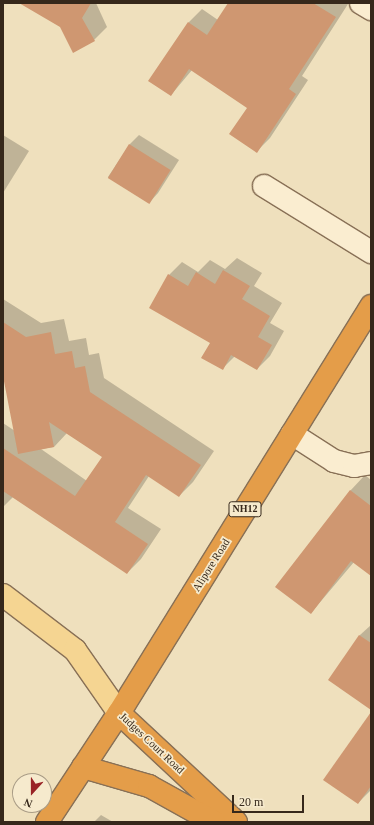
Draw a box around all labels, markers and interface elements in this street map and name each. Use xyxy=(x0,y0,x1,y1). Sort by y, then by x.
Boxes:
road number: NH12 xyxy=(228,501,262,517)
street label: Alipore Road xyxy=(190,536,232,594)
street label: Judges Court Road xyxy=(117,710,187,776)
north arrow xyxy=(12,773,52,813)
scale bar xyxy=(234,787,306,813)
text: 20 m xyxy=(239,795,263,809)
text: N xyxy=(22,796,34,810)

